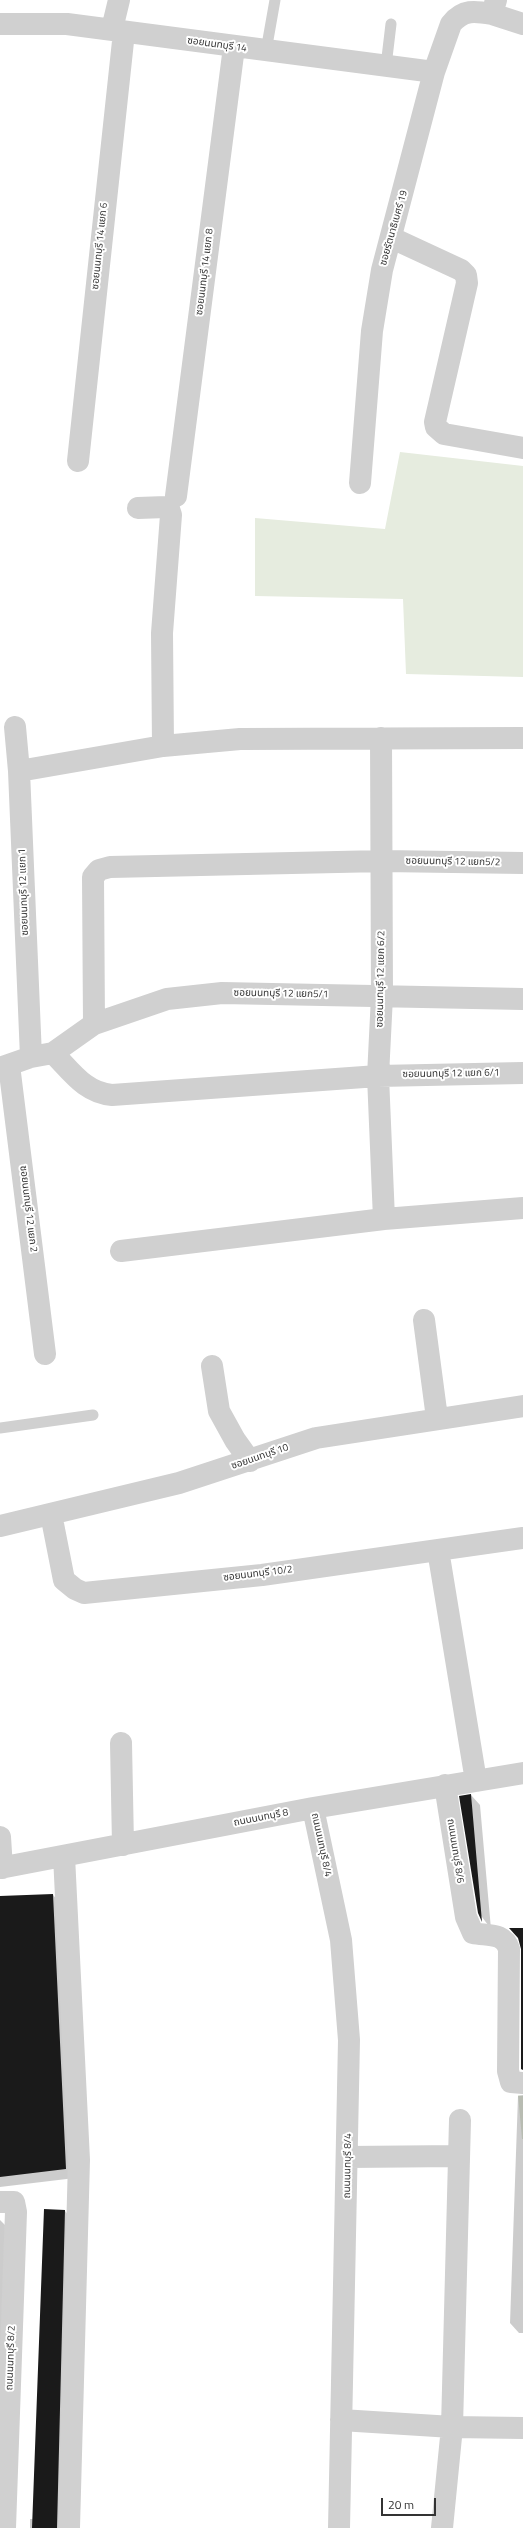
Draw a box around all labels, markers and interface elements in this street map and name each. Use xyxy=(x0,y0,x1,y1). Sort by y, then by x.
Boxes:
street label: ซอยนนทบุรี 14 xyxy=(187,35,247,55)
street label: ซอยรัตนาธิเบศร์ 19 xyxy=(378,189,410,267)
street label: ซอยนนทบุรี 14 แยก 6 xyxy=(89,202,111,290)
street label: ซอยนนทบุรี 14 แยก 8 xyxy=(194,228,216,316)
street label: ซอยนนทบุรี 12 แยก 1 xyxy=(16,848,32,936)
street label: ซอยนนทบุรี 12 แยก5/2 xyxy=(406,855,500,869)
street label: ซอยนนทบุรี 12 แยก 6/2 xyxy=(374,930,388,1028)
street label: ซอยนนทบุรี 12 แยก5/1 xyxy=(234,987,328,1001)
street label: ซอยนนทบุรี 12 แยก 6/1 xyxy=(402,1067,500,1081)
street label: ซอยนนทบุรี 12 แยก 2 xyxy=(17,1165,39,1253)
street label: ซอยนนทบุรี 10 xyxy=(230,1442,290,1472)
street label: ซอยนนทบุรี 10/2 xyxy=(223,1564,293,1584)
street label: ถนนนนทบุรี 8 xyxy=(233,1807,289,1829)
street label: ถนนนนทบุรี 8/4 xyxy=(308,1812,334,1878)
street label: ถนนนนทบุรี 8/6 xyxy=(444,1818,466,1884)
street label: ถนนนนทบุรี 8/4 xyxy=(341,2133,355,2199)
street label: ถนนนนทบุรี 8/2 xyxy=(4,2325,18,2391)
scale bar xyxy=(383,2490,438,2516)
text: 20 m xyxy=(388,2495,414,2514)

